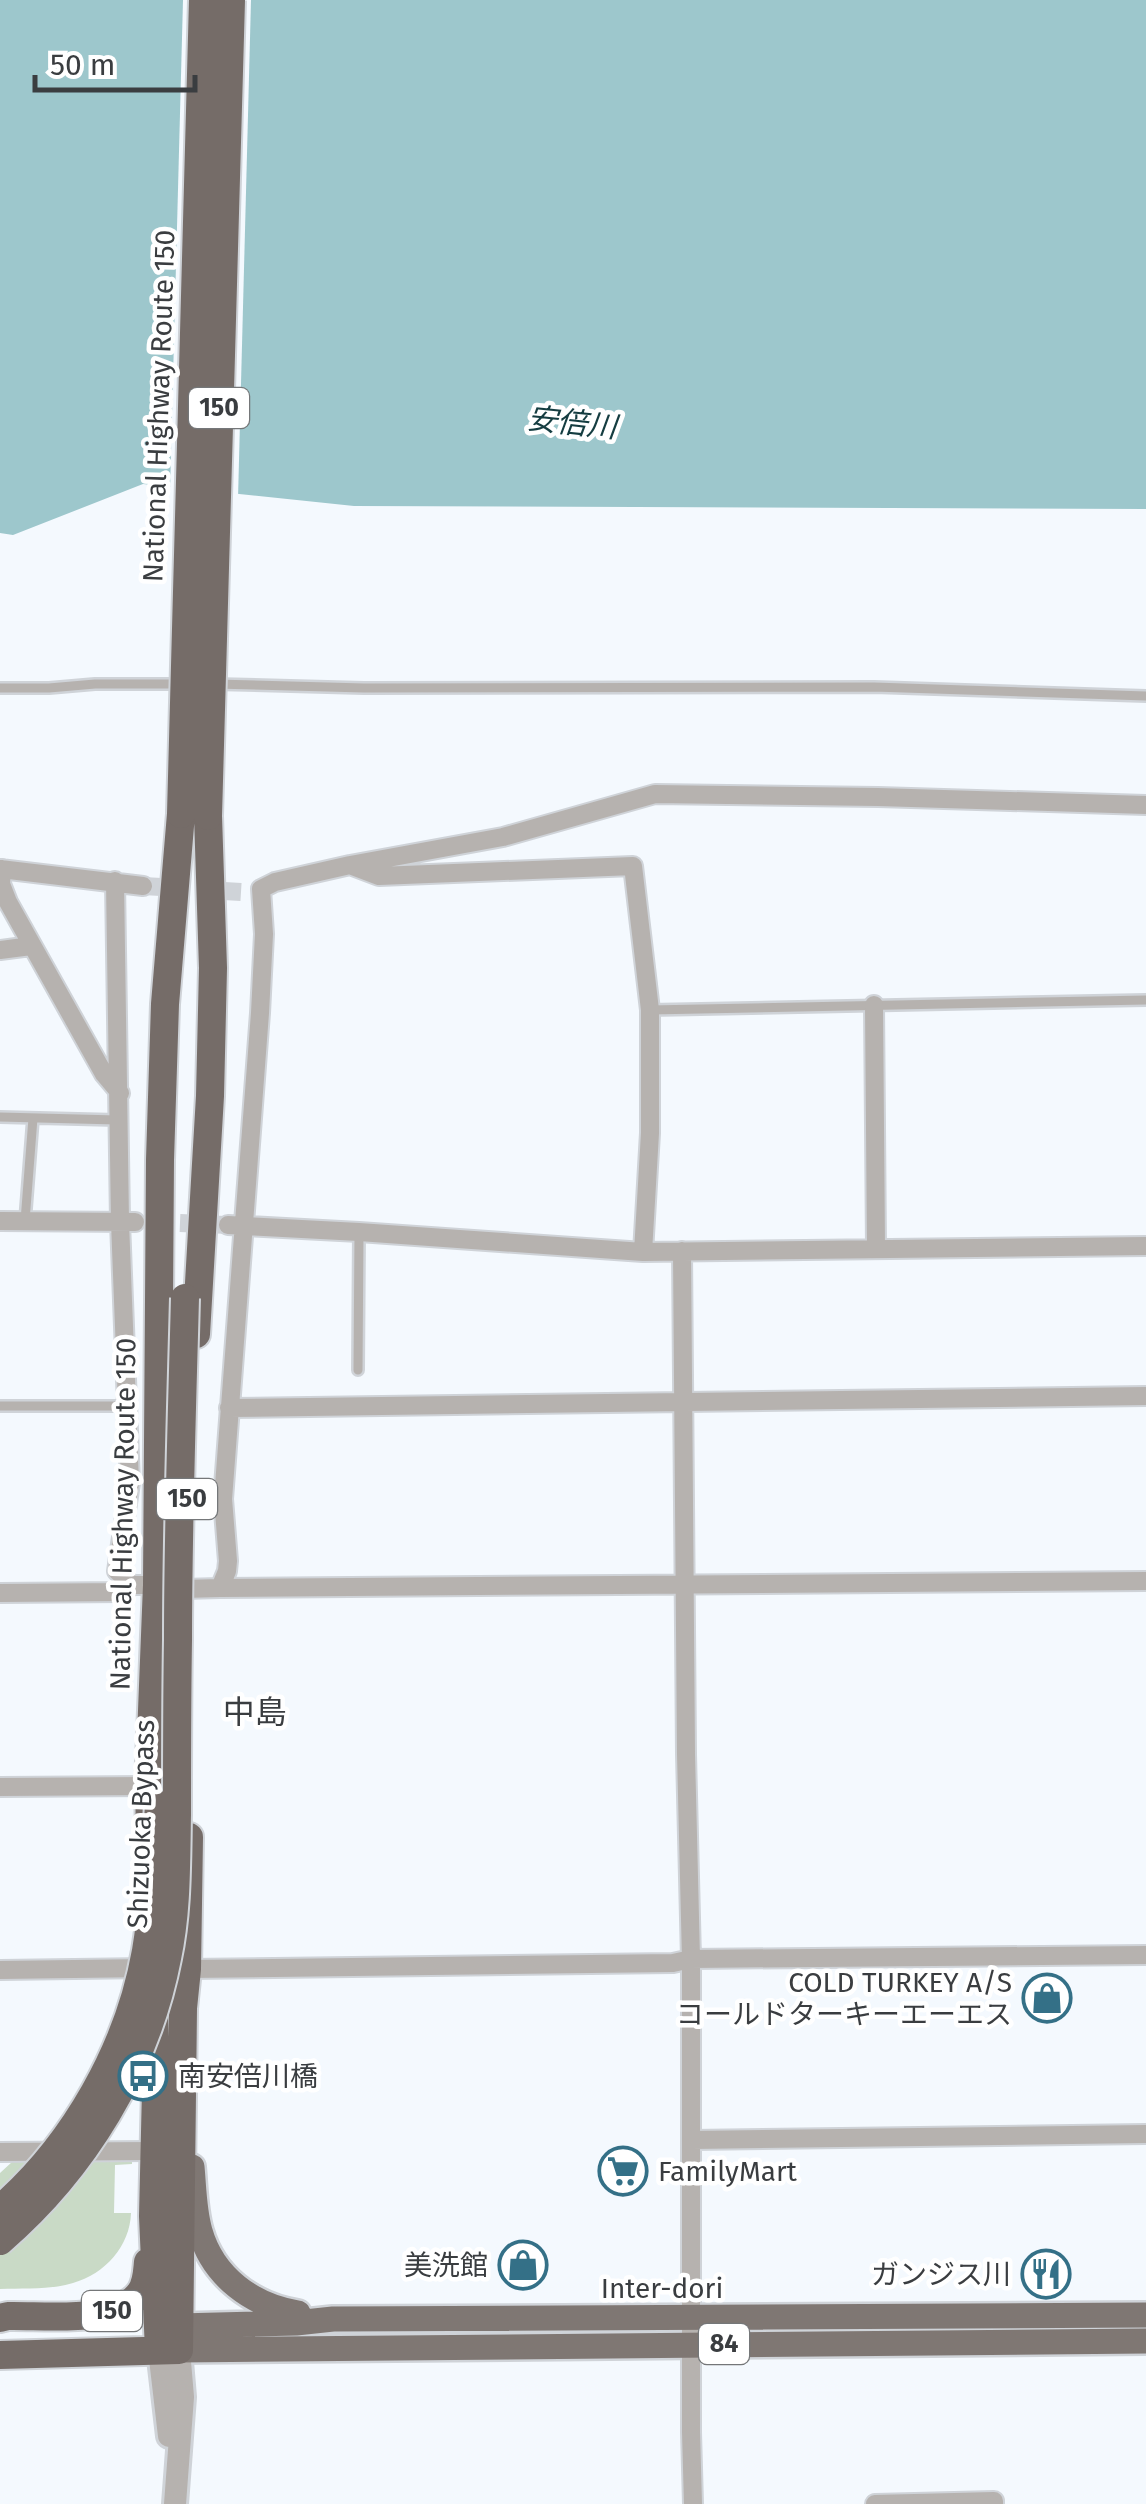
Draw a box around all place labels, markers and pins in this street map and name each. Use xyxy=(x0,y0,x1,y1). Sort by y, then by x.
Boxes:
place label: COLD TURKEY A/S コールドターキーエーエス xyxy=(676,1966,1012,2031)
shop icon: COLD TURKEY A/S コールドターキーエーエス xyxy=(1021,1972,1073,2024)
bus stop icon: 南安倍川橋 xyxy=(117,2050,169,2102)
place label: 南安倍川橋 xyxy=(178,2060,318,2093)
supermarket icon: FamilyMart xyxy=(597,2145,649,2197)
place label: FamilyMart xyxy=(658,2155,798,2188)
shop icon: 美洗館 xyxy=(497,2239,549,2291)
restaurant icon: ガンジス川 xyxy=(1020,2248,1072,2300)
place label: 美洗館 xyxy=(404,2249,488,2282)
place label: ガンジス川 xyxy=(871,2258,1011,2291)

